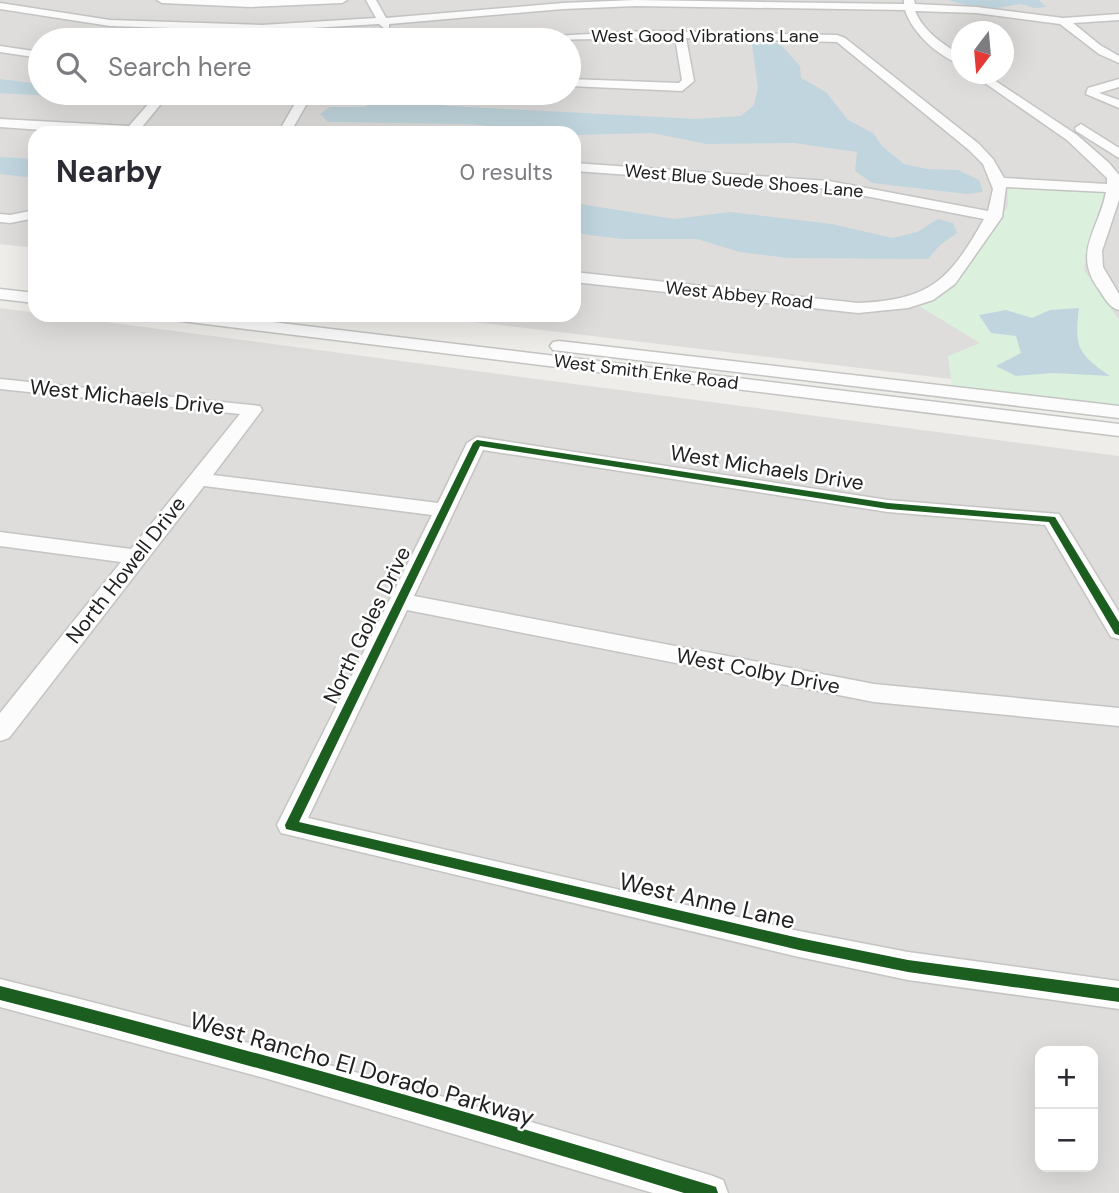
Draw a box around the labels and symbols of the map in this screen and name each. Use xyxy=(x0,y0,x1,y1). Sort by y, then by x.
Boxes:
north arrow xyxy=(951,21,1014,84)
street label: West Good Vibrations Lane xyxy=(591,24,819,48)
street label: West Blue Suede Shoes Lane xyxy=(623,159,865,203)
street label: West Abbey Road xyxy=(664,275,814,315)
street label: West Smith Enke Road xyxy=(552,349,740,395)
street label: West Michaels Drive xyxy=(28,373,226,421)
street label: West Michaels Drive xyxy=(668,439,866,497)
street label: North Howell Drive xyxy=(60,491,192,649)
street label: North Goles Drive xyxy=(317,542,417,708)
street label: West Colby Drive xyxy=(674,641,842,701)
street label: West Anne Lane xyxy=(616,865,798,936)
street label: West Rancho El Dorado Parkway xyxy=(186,1004,538,1133)

